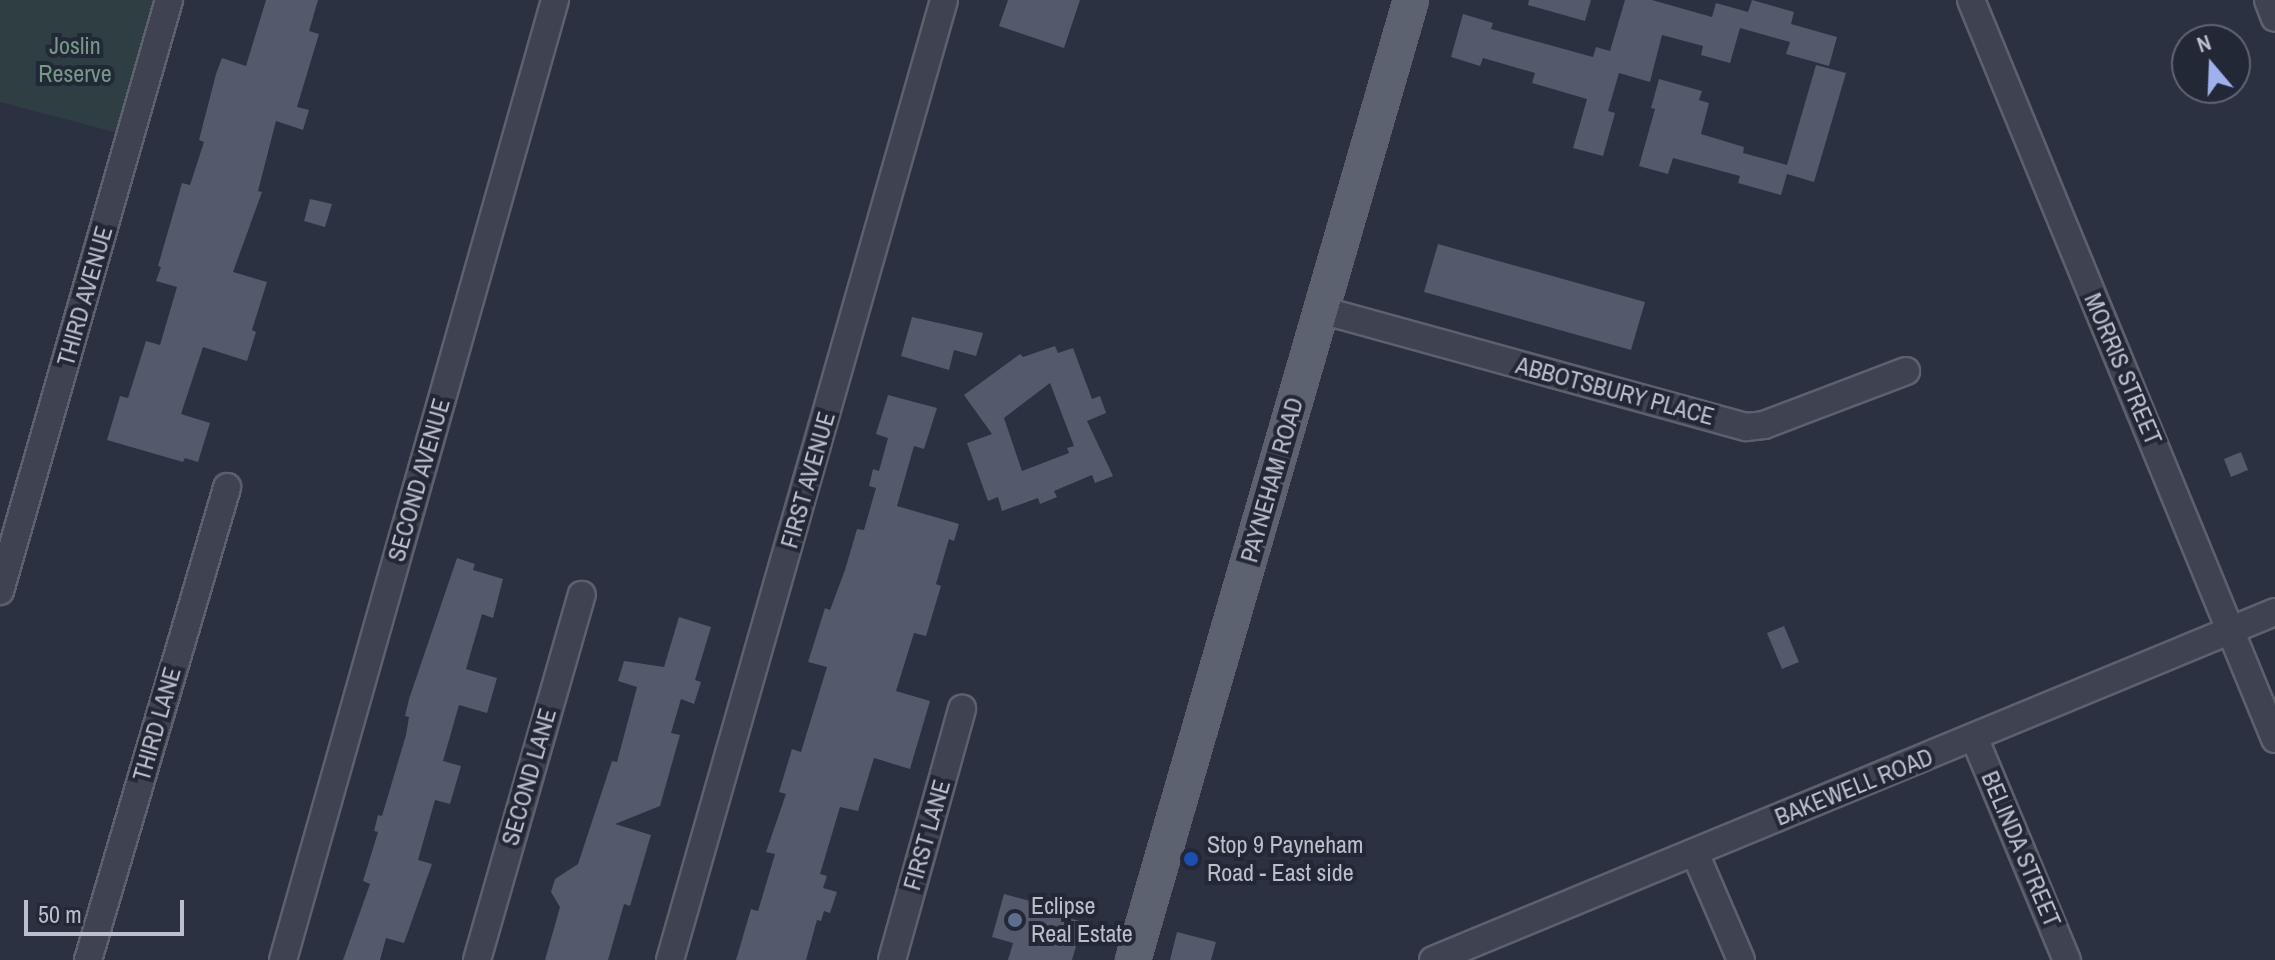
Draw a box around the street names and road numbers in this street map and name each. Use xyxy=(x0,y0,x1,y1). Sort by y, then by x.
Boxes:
street label: THIRD AVENUE xyxy=(51,222,119,370)
street label: MORRIS STREET xyxy=(2078,289,2168,449)
street label: ABBOTSBURY PLACE xyxy=(1513,351,1717,431)
street label: PAYNEHAM ROAD xyxy=(1235,394,1309,566)
street label: SECOND AVENUE xyxy=(382,395,456,565)
street label: FIRST AVENUE xyxy=(775,408,841,552)
street label: THIRD LANE xyxy=(127,664,187,784)
street label: SECOND LANE xyxy=(496,705,562,849)
street label: BAKEWELL ROAD xyxy=(1771,742,1937,832)
street label: BELINDA STREET xyxy=(1975,766,2067,932)
street label: FIRST LANE xyxy=(897,776,957,894)

